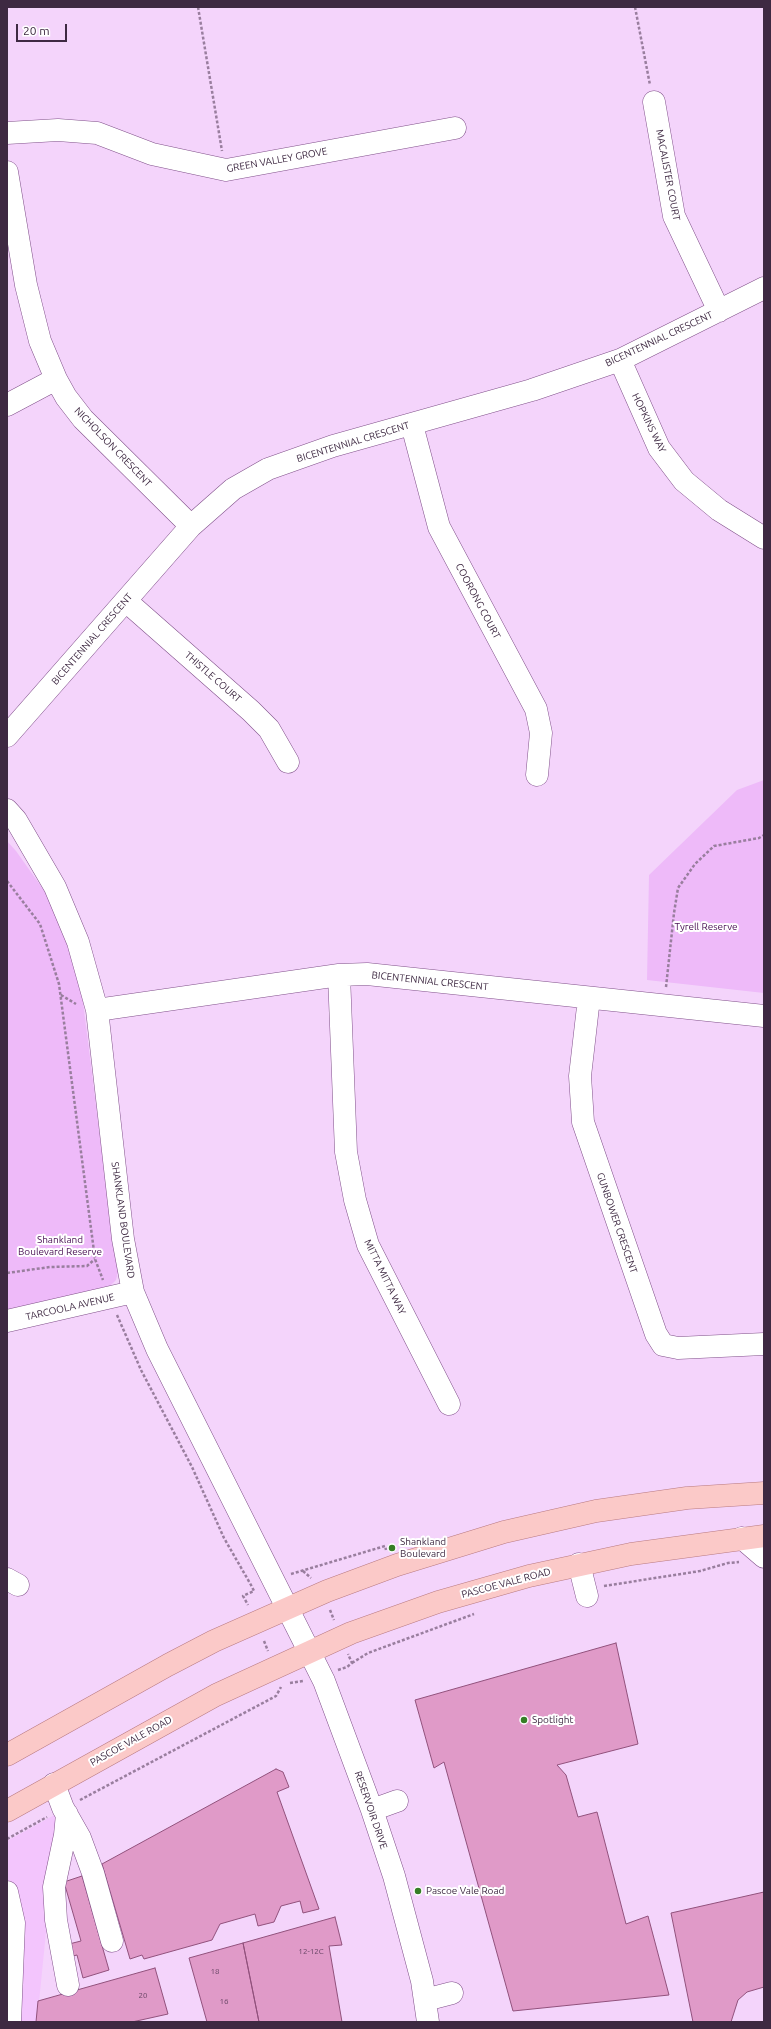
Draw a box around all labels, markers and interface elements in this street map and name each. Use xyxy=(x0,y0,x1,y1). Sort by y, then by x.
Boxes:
scale bar xyxy=(18,16,69,42)
text: 20 m xyxy=(23,24,50,37)
street label: MACALISTER COURT xyxy=(653,128,683,222)
street label: GREEN VALLEY GROVE xyxy=(226,145,328,175)
street label: BICENTENNIAL CRESCENT xyxy=(603,309,715,369)
street label: HOPKINS WAY xyxy=(629,391,669,455)
street label: NICHOLSON CRESCENT xyxy=(72,405,154,489)
street label: BICENTENNIAL CRESCENT xyxy=(295,419,411,465)
street label: COORONG COURT xyxy=(453,561,503,641)
street label: BICENTENNIAL CRESCENT xyxy=(49,591,135,687)
street label: THISTLE COURT xyxy=(182,649,244,705)
park label: Tyrell Reserve xyxy=(674,921,738,933)
street label: BICENTENNIAL CRESCENT xyxy=(371,969,489,993)
street label: SHANKLAND BOULEVARD xyxy=(109,1161,137,1279)
street label: GUNBOWER CRESCENT xyxy=(594,1171,640,1275)
park label: Shankland Boulevard Reserve xyxy=(18,1234,102,1258)
street label: MITTA MITTA WAY xyxy=(362,1237,408,1317)
street label: TARCOOLA AVENUE xyxy=(24,1291,116,1323)
place label: Shankland Boulevard xyxy=(400,1536,446,1560)
marker: Shankland Boulevard xyxy=(387,1543,397,1553)
street label: PASCOE VALE ROAD xyxy=(460,1565,552,1601)
street label: PASCOE VALE ROAD xyxy=(88,1713,174,1769)
place label: Spotlight xyxy=(532,1714,573,1726)
marker: Spotlight xyxy=(519,1715,529,1725)
street label: RESERVOIR DRIVE xyxy=(352,1769,390,1851)
place label: Pascoe Vale Road xyxy=(426,1885,504,1897)
marker: Pascoe Vale Road xyxy=(413,1886,423,1896)
house number: 12-12C xyxy=(298,1946,324,1956)
house number: 18 xyxy=(210,1966,220,1976)
house number: 20 xyxy=(138,1990,148,2000)
house number: 16 xyxy=(219,1996,229,2006)

